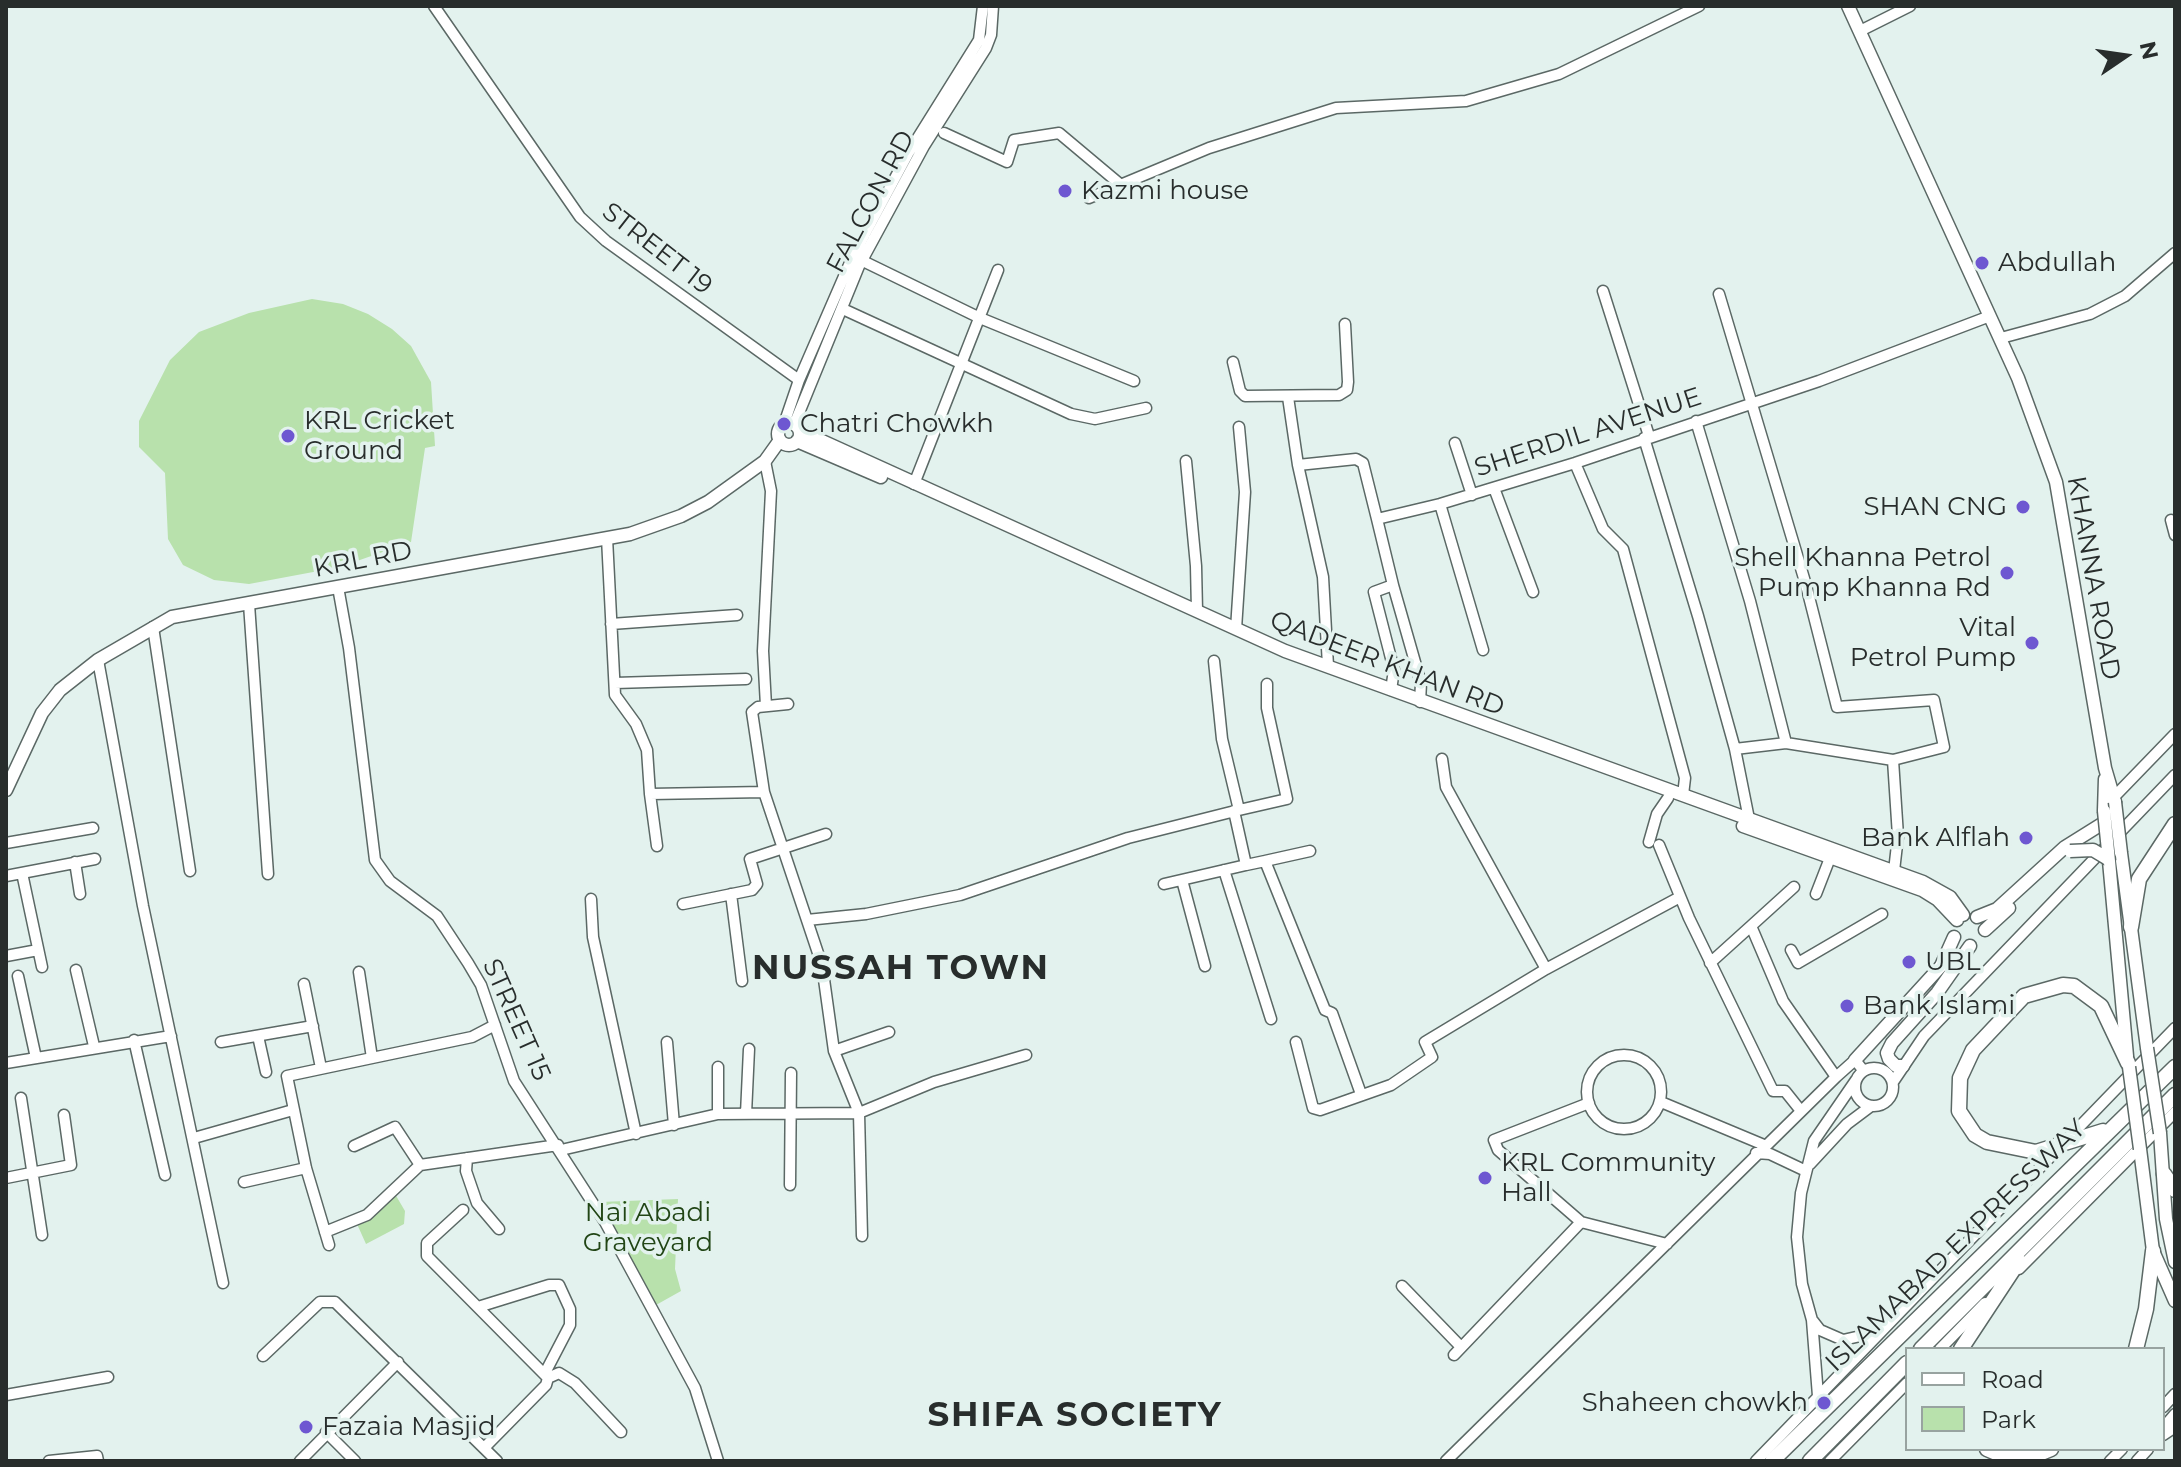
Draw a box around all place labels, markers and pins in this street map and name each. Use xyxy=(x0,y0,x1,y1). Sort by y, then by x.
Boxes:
place label: Kazmi house xyxy=(1081,175,1249,207)
marker: Kazmi house xyxy=(1056,182,1074,200)
place label: Abdullah xyxy=(1998,247,2116,279)
marker: Abdullah xyxy=(1973,254,1991,272)
place label: KRL Cricket Ground xyxy=(304,405,455,466)
place label: Chatri Chowkh xyxy=(800,408,994,440)
marker: Chatri Chowkh xyxy=(775,415,793,433)
marker: KRL Cricket Ground xyxy=(279,427,297,445)
place label: SHAN CNG xyxy=(1864,491,2007,523)
marker: SHAN CNG xyxy=(2014,498,2032,516)
place label: Shell Khanna Petrol Pump Khanna Rd xyxy=(1734,542,1991,604)
marker: Shell Khanna Petrol Pump Khanna Rd xyxy=(1998,564,2016,582)
place label: Vital Petrol Pump xyxy=(1850,612,2016,674)
marker: Vital Petrol Pump xyxy=(2023,634,2041,652)
place label: Bank Alflah xyxy=(1861,822,2010,854)
marker: Bank Alflah xyxy=(2017,829,2035,847)
place label: UBL xyxy=(1925,946,1981,978)
marker: UBL xyxy=(1900,953,1918,971)
place label: Bank Islami xyxy=(1863,990,2015,1022)
marker: Bank Islami xyxy=(1838,997,1856,1015)
place label: KRL Community Hall xyxy=(1501,1147,1715,1208)
marker: KRL Community Hall xyxy=(1476,1169,1494,1187)
place label: Shaheen chowkh xyxy=(1582,1387,1808,1419)
marker: Shaheen chowkh xyxy=(1815,1394,1833,1412)
place label: Fazaia Masjid xyxy=(322,1411,496,1443)
marker: Fazaia Masjid xyxy=(297,1418,315,1436)

